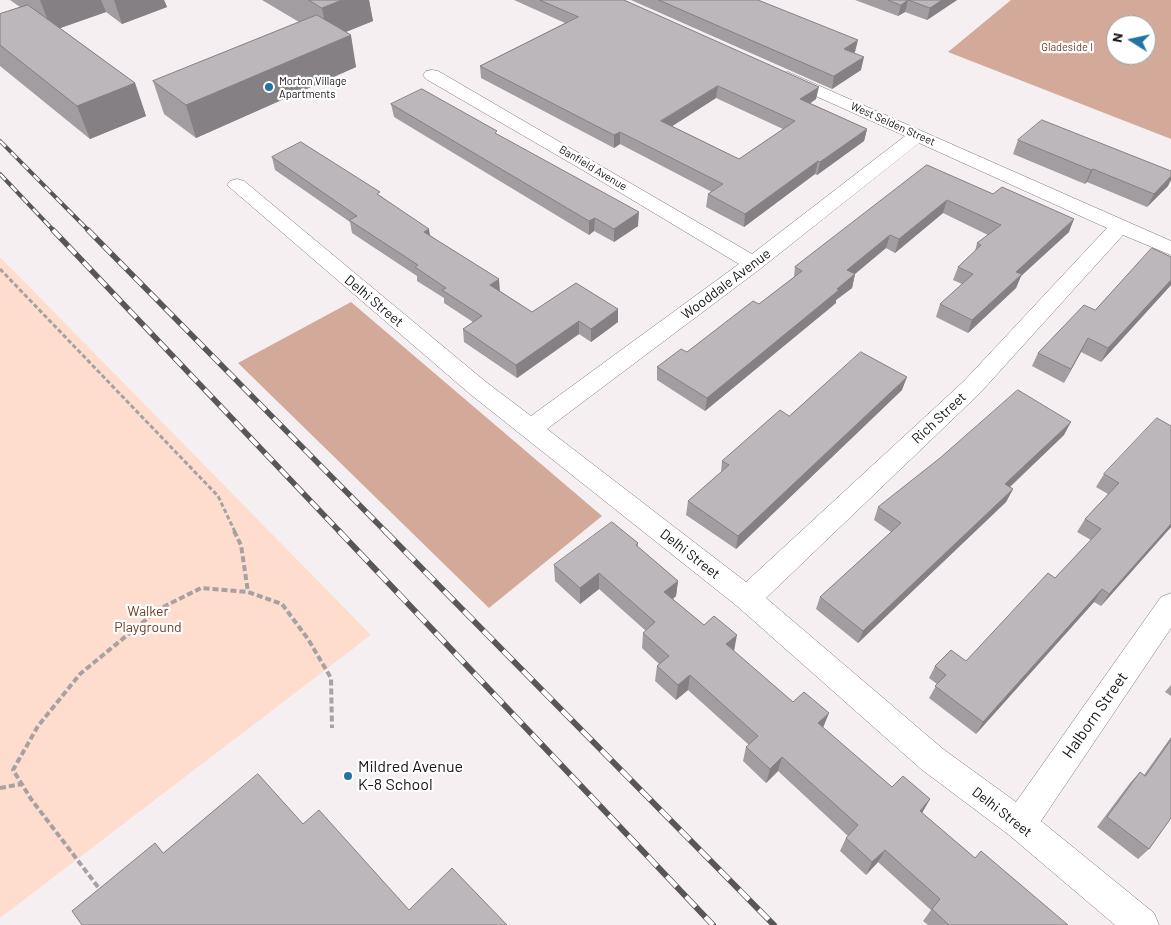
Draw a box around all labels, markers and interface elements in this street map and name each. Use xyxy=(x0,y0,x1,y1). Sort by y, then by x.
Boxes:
north arrow xyxy=(1106,15,1156,65)
text: N xyxy=(1108,31,1126,44)
park label: Gladeside I xyxy=(1041,40,1093,54)
place label: Morton Village Apartments xyxy=(279,74,347,100)
marker: Morton Village Apartments xyxy=(263,81,275,93)
street label: West Selden Street xyxy=(849,99,937,149)
street label: Banfield Avenue xyxy=(557,143,629,193)
street label: Wooddale Avenue xyxy=(678,245,774,323)
street label: Delhi Street xyxy=(341,272,407,330)
street label: Rich Street xyxy=(908,389,970,447)
street label: Delhi Street xyxy=(657,525,723,583)
park label: Walker Playground xyxy=(114,603,182,636)
street label: Halborn Street xyxy=(1058,668,1132,762)
place label: Mildred Avenue K-8 School xyxy=(358,757,463,795)
marker: Mildred Avenue K-8 School xyxy=(342,770,354,782)
street label: Delhi Street xyxy=(969,783,1035,841)

